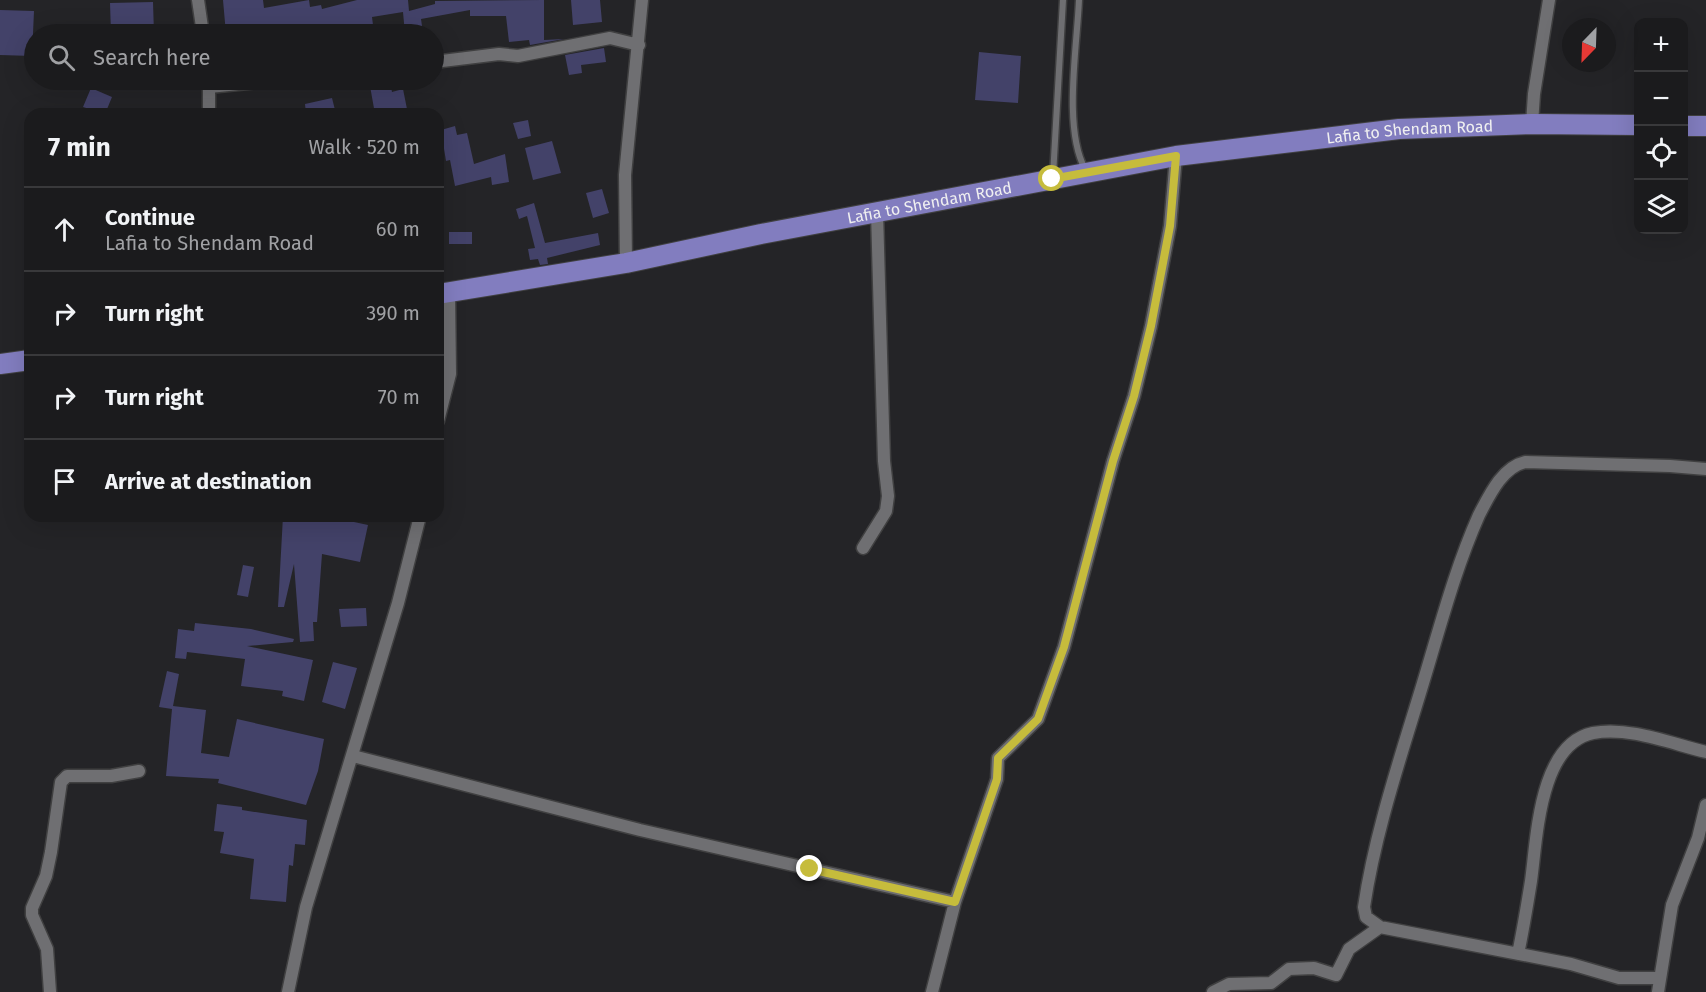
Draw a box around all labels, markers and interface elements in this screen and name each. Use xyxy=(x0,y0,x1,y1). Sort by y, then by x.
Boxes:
north arrow xyxy=(1562,18,1616,72)
map controls xyxy=(1634,18,1688,234)
button: + xyxy=(1634,18,1688,72)
search box xyxy=(24,24,444,90)
icon: search xyxy=(45,41,78,74)
text: Search here xyxy=(93,44,211,71)
button: − xyxy=(1634,72,1688,126)
street label: Lafia to Shendam Road xyxy=(1325,116,1493,148)
button: locate xyxy=(1634,126,1688,180)
text: 7 min xyxy=(48,132,111,163)
text: Walk · 520 m xyxy=(309,135,420,159)
route start xyxy=(1038,165,1064,191)
street label: Lafia to Shendam Road xyxy=(846,178,1013,228)
button: layers xyxy=(1634,180,1688,234)
text: Continue xyxy=(105,204,195,231)
icon: ahead xyxy=(48,213,81,246)
text: 60 m xyxy=(376,217,420,241)
text: Lafia to Shendam Road xyxy=(105,231,314,255)
icon: right xyxy=(48,297,81,330)
text: Turn right xyxy=(105,300,204,327)
text: 390 m xyxy=(366,301,420,325)
icon: right xyxy=(48,381,81,414)
text: Turn right xyxy=(105,384,204,411)
text: 70 m xyxy=(378,385,420,409)
icon: arrive xyxy=(48,465,81,498)
text: Arrive at destination xyxy=(105,468,312,495)
route end xyxy=(796,855,822,881)

